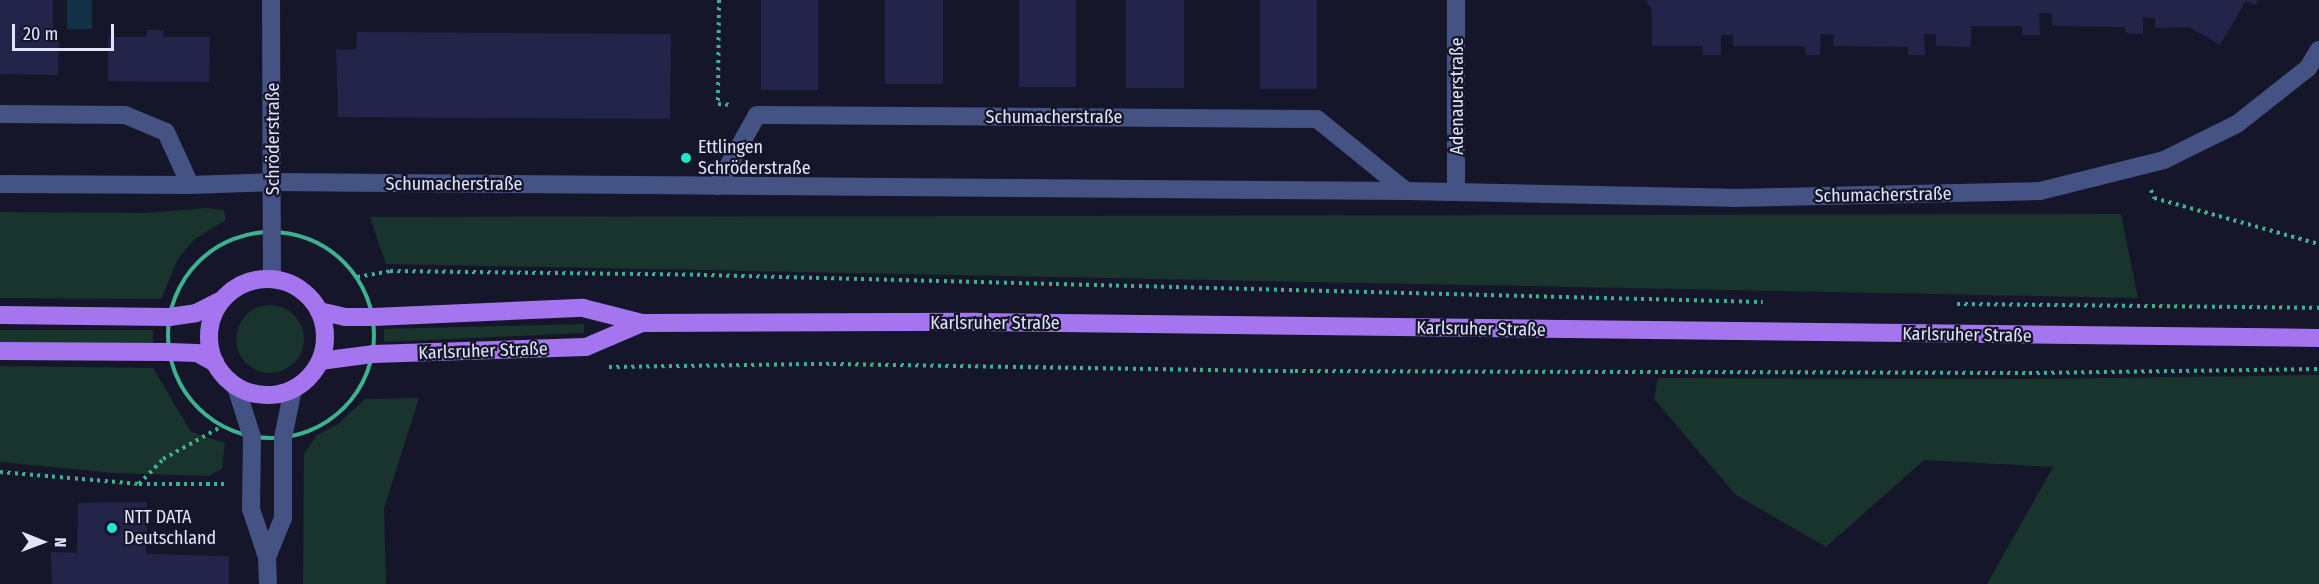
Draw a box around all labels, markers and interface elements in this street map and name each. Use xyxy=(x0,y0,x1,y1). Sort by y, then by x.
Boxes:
scale bar xyxy=(15,12,117,50)
text: 20 m xyxy=(23,23,58,45)
street label: Adenauerstraße xyxy=(1446,37,1468,155)
street label: Schröderstraße xyxy=(262,83,284,195)
street label: Schumacherstraße xyxy=(986,106,1122,128)
place label: Ettlingen Schröderstraße xyxy=(698,137,811,180)
marker: Ettlingen Schröderstraße xyxy=(679,151,693,165)
street label: Schumacherstraße xyxy=(386,173,522,195)
street label: Schumacherstraße xyxy=(1814,183,1952,207)
street label: Karlsruher Straße xyxy=(930,312,1060,334)
street label: Karlsruher Straße xyxy=(1416,317,1546,341)
street label: Karlsruher Straße xyxy=(1902,323,2032,347)
street label: Karlsruher Straße xyxy=(418,338,548,364)
place label: NTT DATA Deutschland xyxy=(124,507,216,550)
north arrow xyxy=(12,512,72,572)
marker: NTT DATA Deutschland xyxy=(105,521,119,535)
text: N xyxy=(51,537,70,547)

